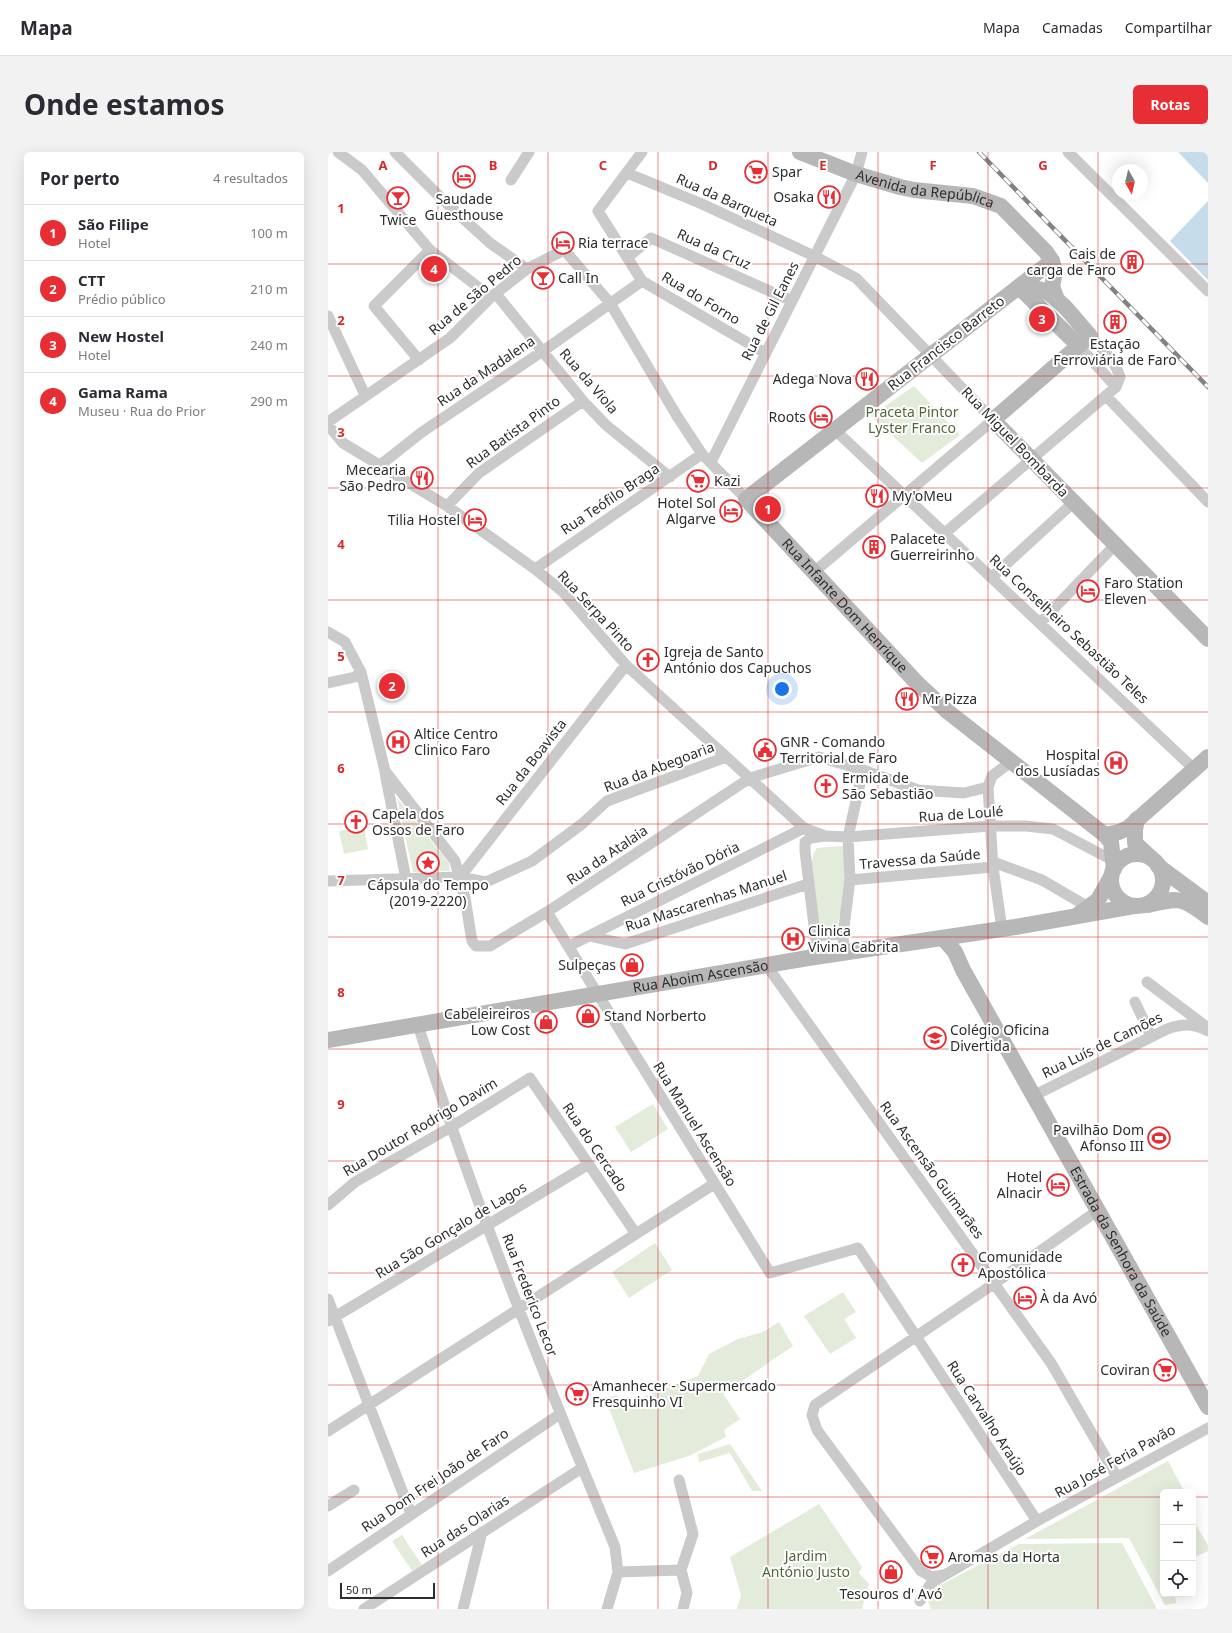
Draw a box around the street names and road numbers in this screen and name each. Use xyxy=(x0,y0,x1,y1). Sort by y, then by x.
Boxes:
street label: Avenida da República xyxy=(854,165,997,212)
street label: Rua da Barqueta xyxy=(673,169,781,230)
street label: Rua da Cruz xyxy=(674,224,754,273)
street label: Rua de São Pedro xyxy=(424,250,525,339)
street label: Rua de Gil Eanes xyxy=(736,258,803,364)
street label: Rua do Forno xyxy=(659,267,744,328)
street label: Rua Francisco Barreto xyxy=(883,291,1008,394)
street label: Rua da Madalena xyxy=(433,331,538,410)
street label: Rua da Viola xyxy=(556,344,623,417)
street label: Rua Miguel Bombarda xyxy=(958,382,1073,501)
street label: Rua Batista Pinto xyxy=(462,391,564,472)
street label: Rua Teófilo Braga xyxy=(557,459,663,539)
street label: Rua Infante Dom Henrique xyxy=(778,534,913,677)
street label: Rua Conselheiro Sebastião Teles xyxy=(986,550,1153,708)
street label: Rua Serpa Pinto xyxy=(554,566,639,655)
street label: Rua da Boavista xyxy=(491,715,570,809)
street label: Rua da Abegoaria xyxy=(601,737,717,796)
street label: Rua de Loulé xyxy=(918,801,1004,826)
street label: Rua da Atalaia xyxy=(563,820,651,889)
street label: Rua Cristóvão Dória xyxy=(617,837,742,911)
street label: Travessa da Saúde xyxy=(859,844,981,873)
street label: Rua Mascarenhas Manuel xyxy=(623,865,789,936)
street label: Rua Aboim Ascensão xyxy=(631,955,770,997)
street label: Rua Luís de Camões xyxy=(1038,1007,1165,1082)
street label: Rua Manuel Ascensão xyxy=(649,1058,742,1190)
street label: Rua Doutor Rodrigo Davim xyxy=(339,1073,500,1180)
street label: Rua Ascensão Guimarães xyxy=(876,1097,989,1243)
street label: Rua do Cercado xyxy=(559,1099,632,1195)
street label: Estrada da Senhora da Saúde xyxy=(1066,1163,1177,1340)
street label: Rua São Gonçalo de Lagos xyxy=(372,1177,530,1282)
street label: Rua Frederico Lecor xyxy=(498,1231,563,1359)
street label: Rua Carvalho Araújo xyxy=(943,1356,1032,1479)
street label: Rua José Feria Pavão xyxy=(1051,1419,1178,1502)
street label: Rua Dom Frei João de Faro xyxy=(357,1423,512,1536)
street label: Rua das Olarias xyxy=(417,1490,513,1561)

